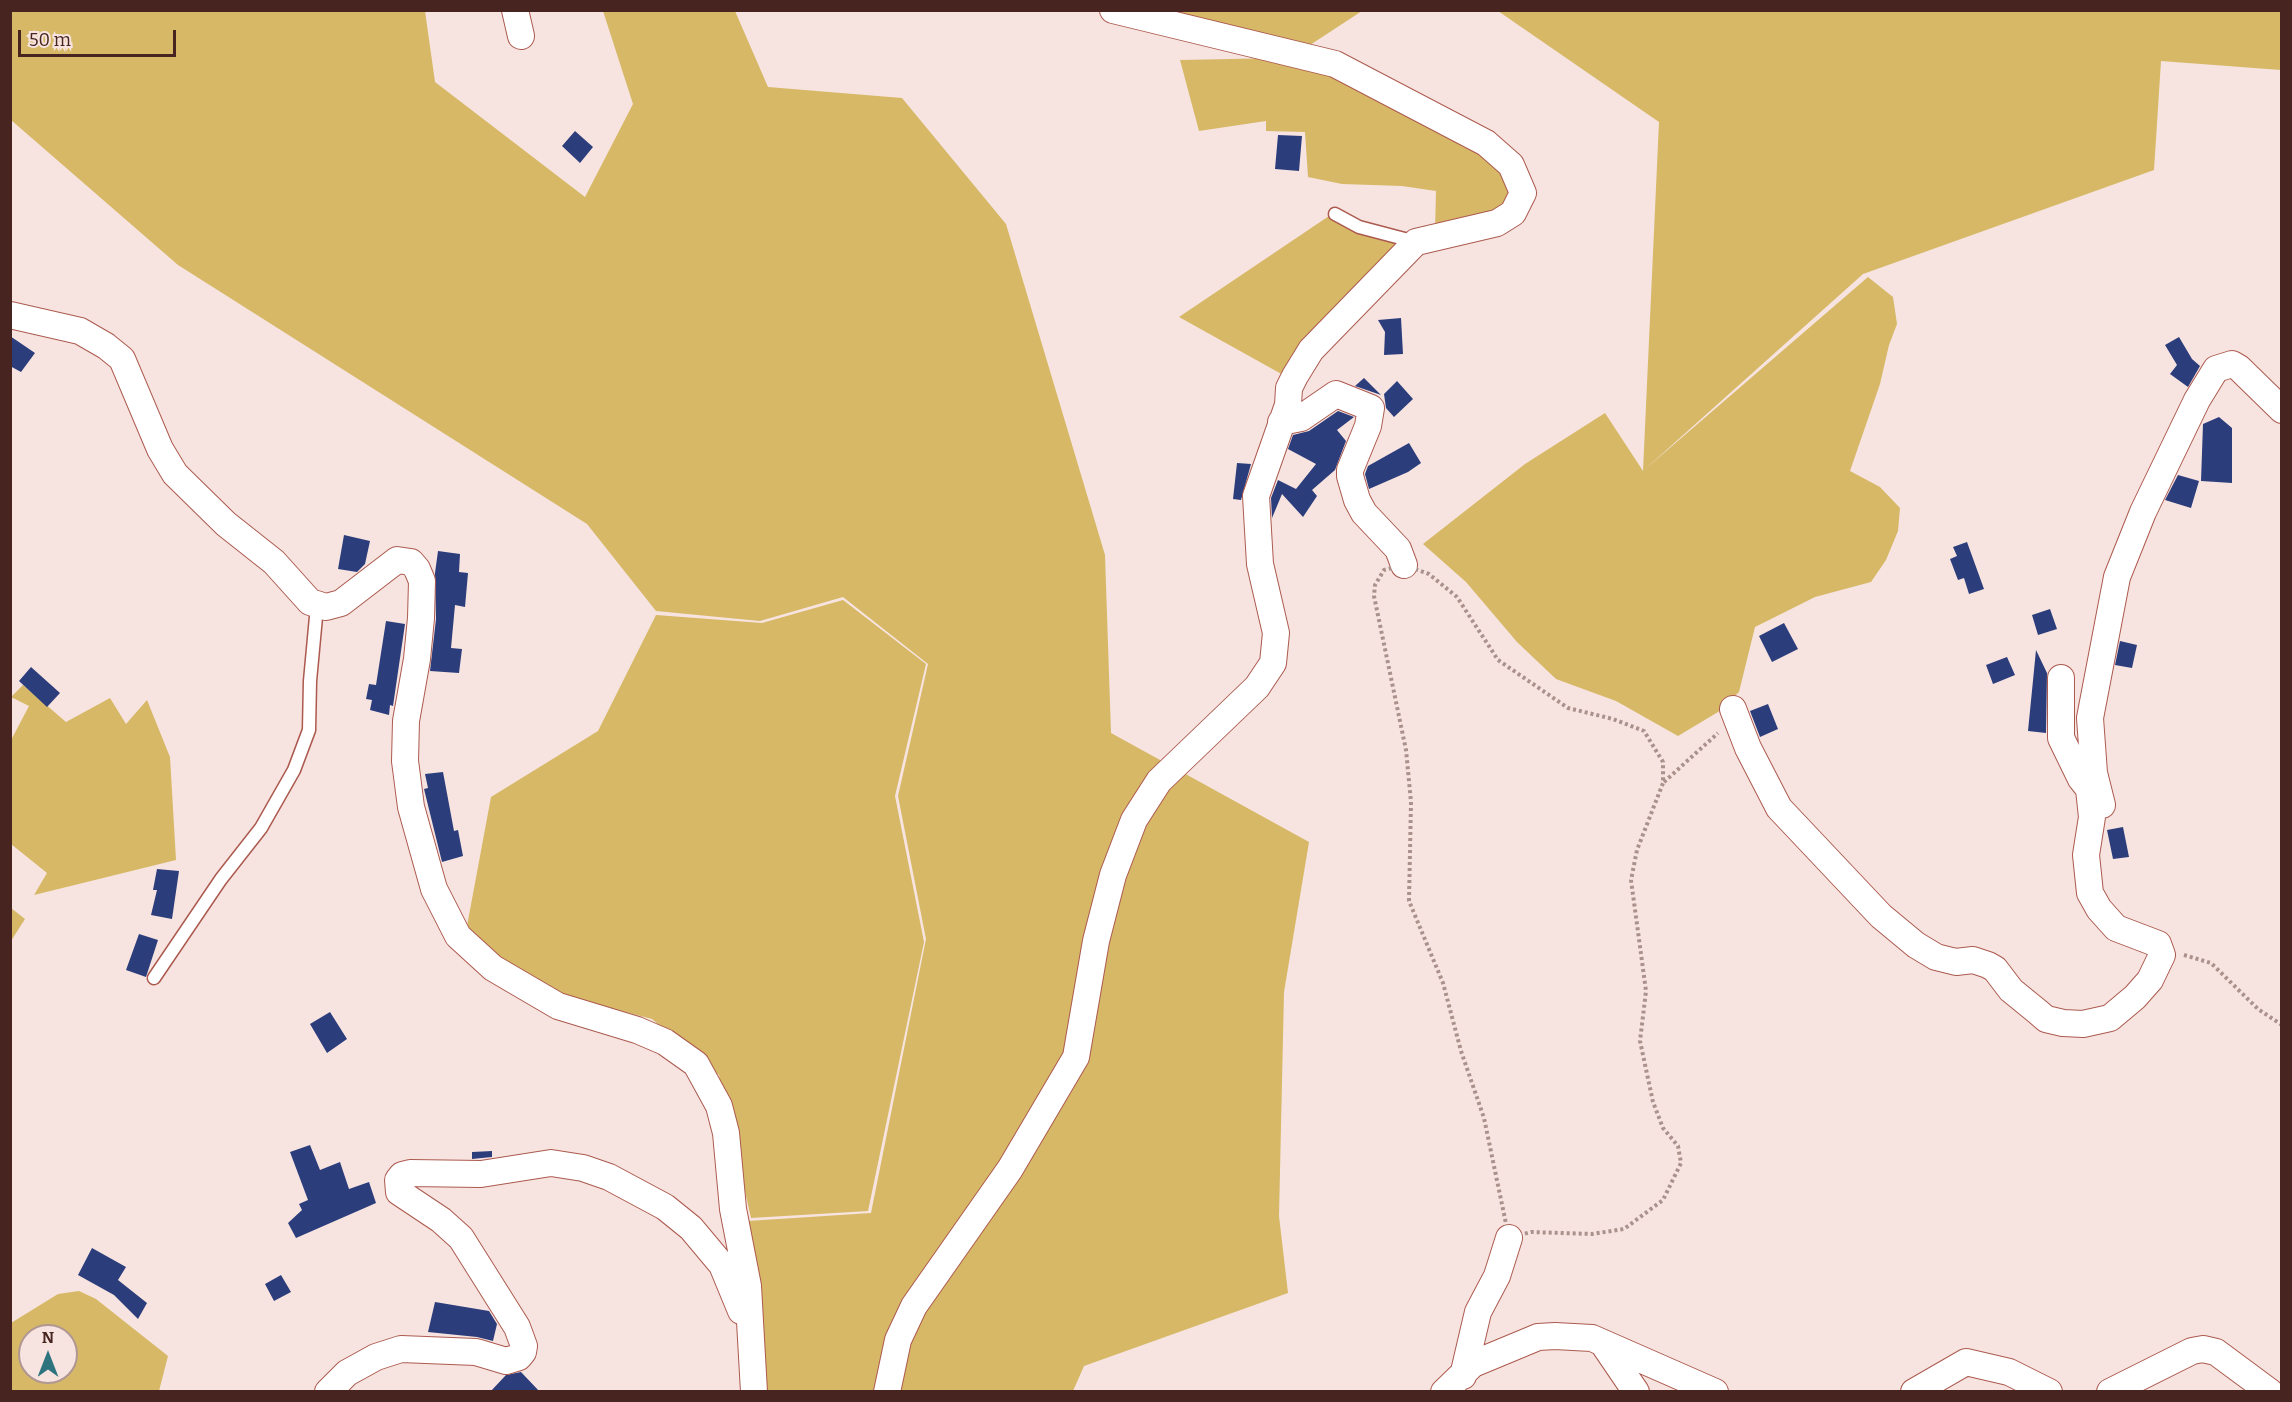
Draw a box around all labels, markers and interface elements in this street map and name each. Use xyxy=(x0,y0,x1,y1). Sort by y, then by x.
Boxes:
scale bar xyxy=(21,18,178,56)
text: 50 m xyxy=(29,29,71,51)
north arrow xyxy=(18,1324,78,1384)
text: N xyxy=(42,1328,54,1347)

